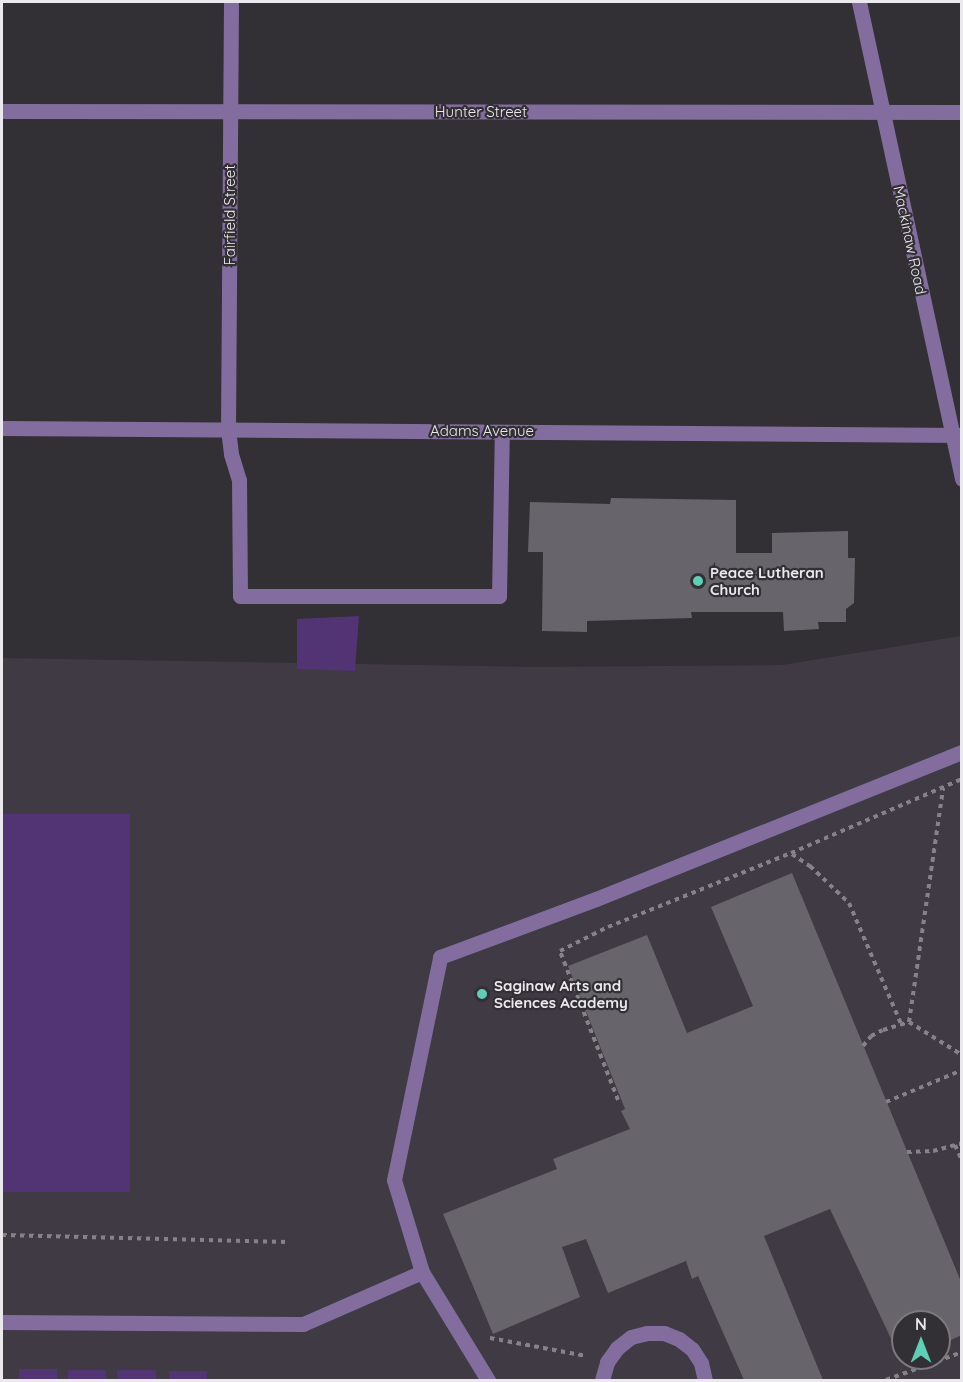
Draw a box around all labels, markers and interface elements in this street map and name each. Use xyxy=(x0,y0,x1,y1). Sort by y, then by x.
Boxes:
street label: Hunter Street xyxy=(435,103,527,121)
street label: Fairfield Street xyxy=(221,165,239,265)
street label: Mackinaw Road xyxy=(890,184,930,296)
street label: Adams Avenue xyxy=(430,422,534,440)
place label: Peace Lutheran Church xyxy=(710,563,824,598)
marker: Peace Lutheran Church xyxy=(691,574,705,588)
place label: Saginaw Arts and Sciences Academy xyxy=(494,976,628,1011)
marker: Saginaw Arts and Sciences Academy xyxy=(475,987,489,1001)
north arrow xyxy=(891,1310,951,1370)
text: N xyxy=(915,1314,927,1334)

